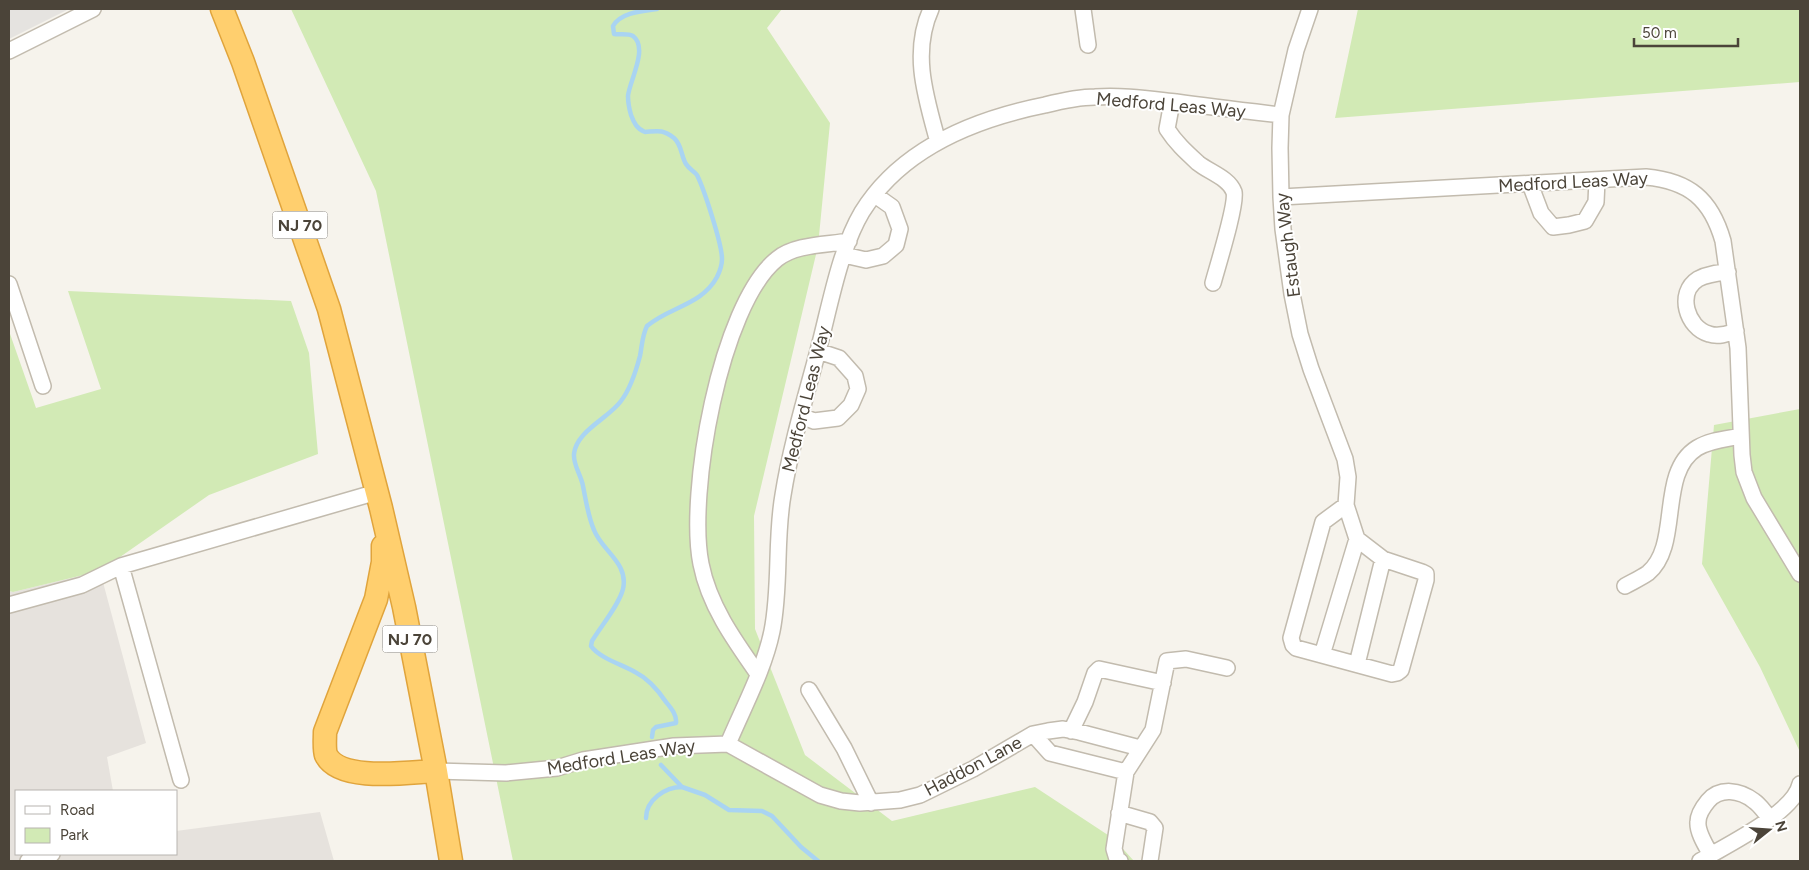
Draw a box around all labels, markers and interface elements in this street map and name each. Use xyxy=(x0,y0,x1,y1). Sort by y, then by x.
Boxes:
scale bar xyxy=(1634,15,1738,47)
text: 50 m xyxy=(1642,24,1677,42)
street label: Medford Leas Way xyxy=(1095,88,1247,123)
street label: Medford Leas Way xyxy=(1498,167,1649,197)
street label: Estaugh Way xyxy=(1271,191,1305,299)
road number: NJ 70 xyxy=(272,212,328,238)
street label: Medford Leas Way xyxy=(777,323,835,474)
road number: NJ 70 xyxy=(382,626,438,652)
street label: Haddon Lane xyxy=(921,731,1026,801)
street label: Medford Leas Way xyxy=(545,734,697,780)
legend xyxy=(15,790,178,855)
text: Road xyxy=(60,801,95,819)
north arrow xyxy=(1744,805,1794,855)
text: N xyxy=(1771,819,1791,834)
text: Park xyxy=(60,826,89,844)

